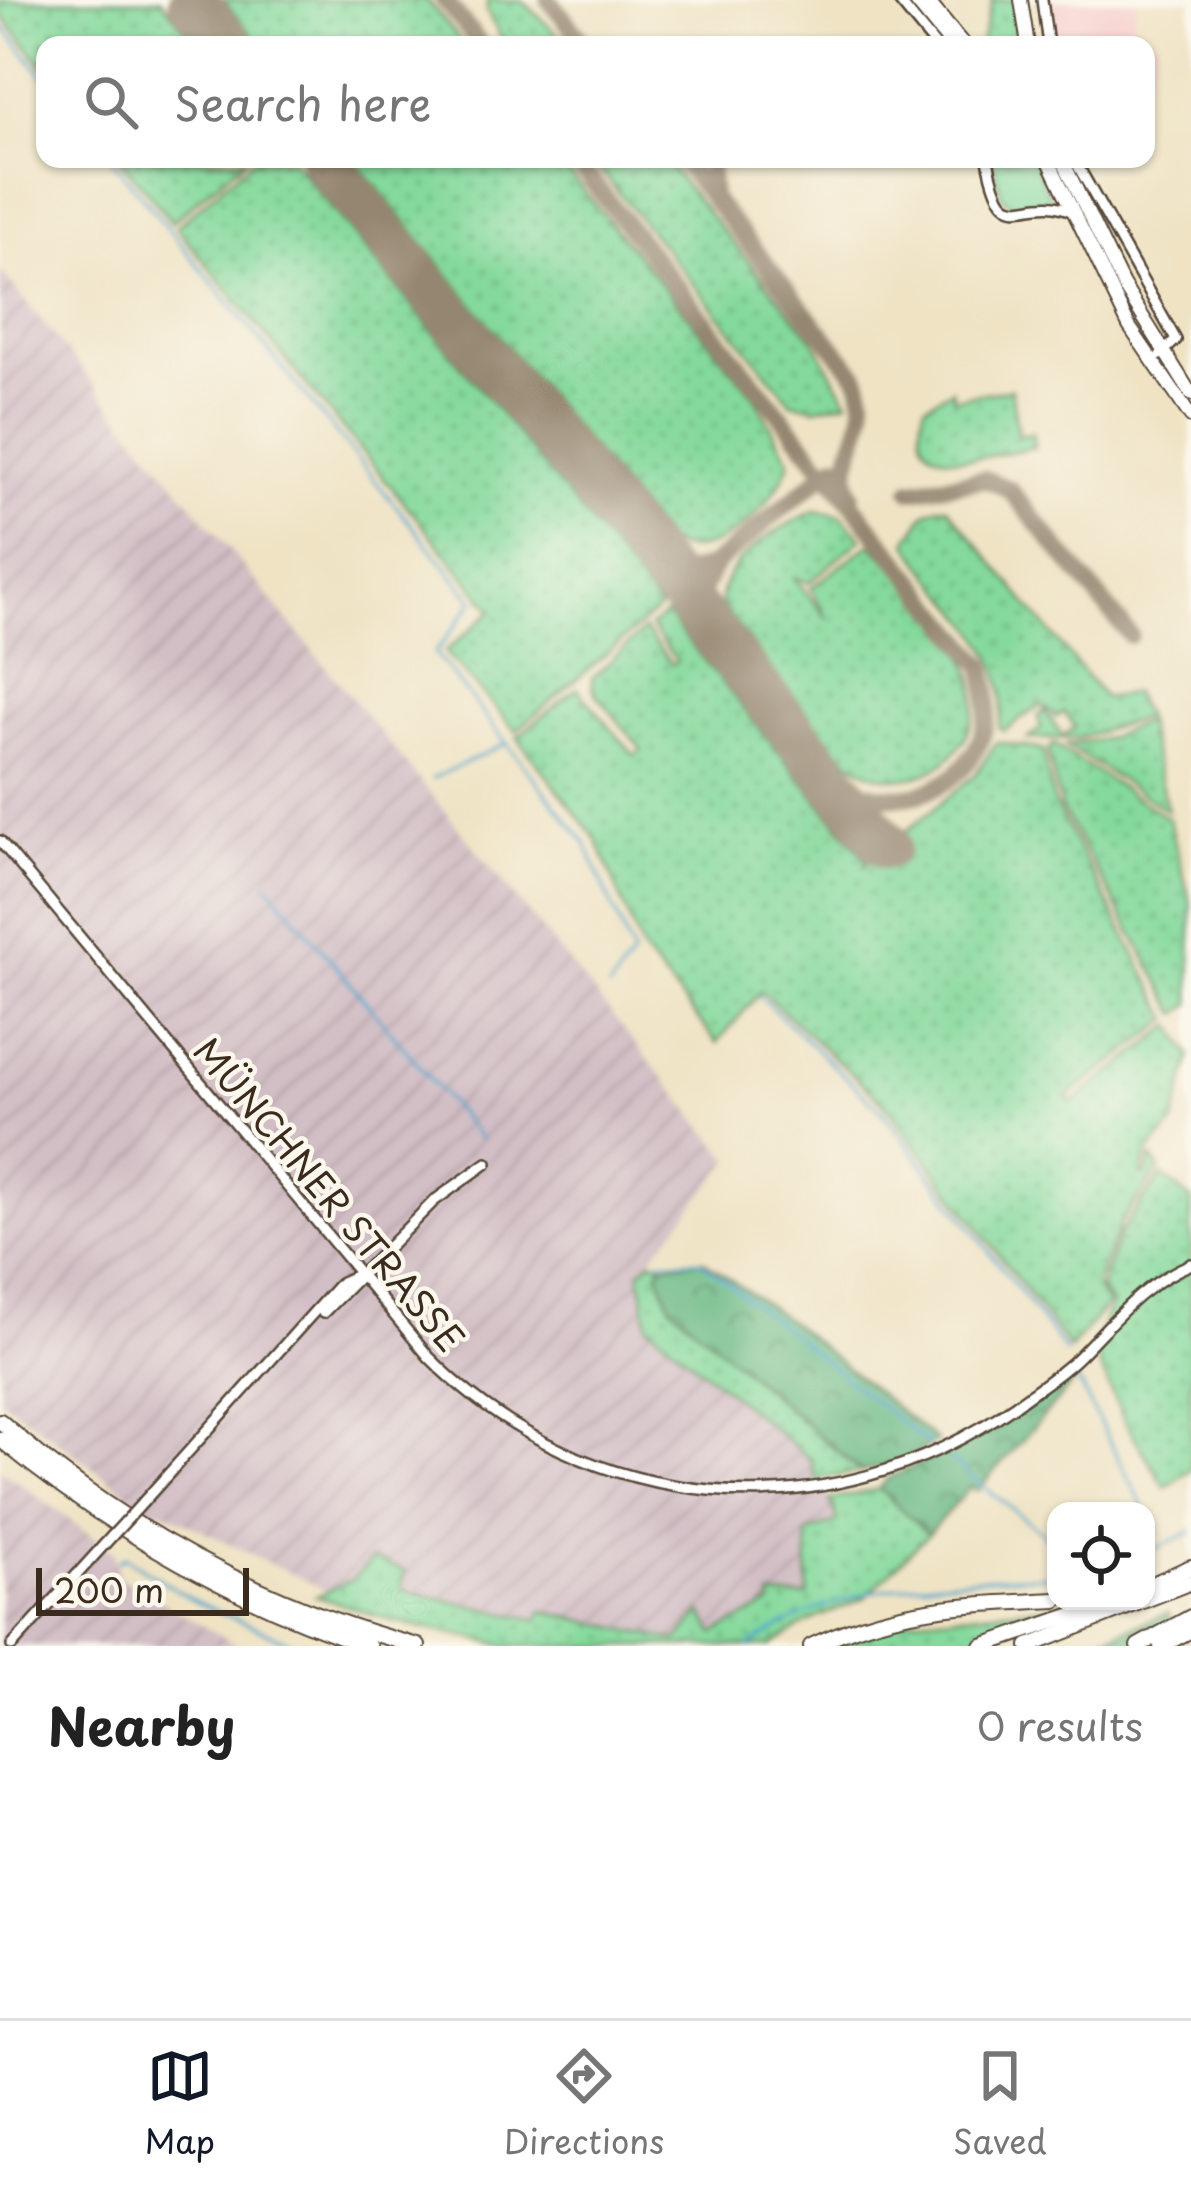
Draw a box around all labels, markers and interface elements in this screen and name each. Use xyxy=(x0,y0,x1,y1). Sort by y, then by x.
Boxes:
search box xyxy=(36,36,1155,168)
text: Search here xyxy=(174,68,431,136)
icon: search xyxy=(78,69,144,135)
street label: MÜNCHNER STRASSE xyxy=(182,1025,478,1363)
map controls xyxy=(1047,1502,1155,1610)
button: locate xyxy=(1047,1502,1155,1610)
scale bar xyxy=(36,1562,249,1615)
text: 200 m xyxy=(54,1564,164,1614)
text: Nearby xyxy=(48,1686,235,1763)
text: 0 results xyxy=(977,1695,1143,1754)
tab: Map xyxy=(144,2043,215,2165)
tab: Directions xyxy=(504,2043,664,2165)
tab: Saved xyxy=(953,2043,1047,2165)

